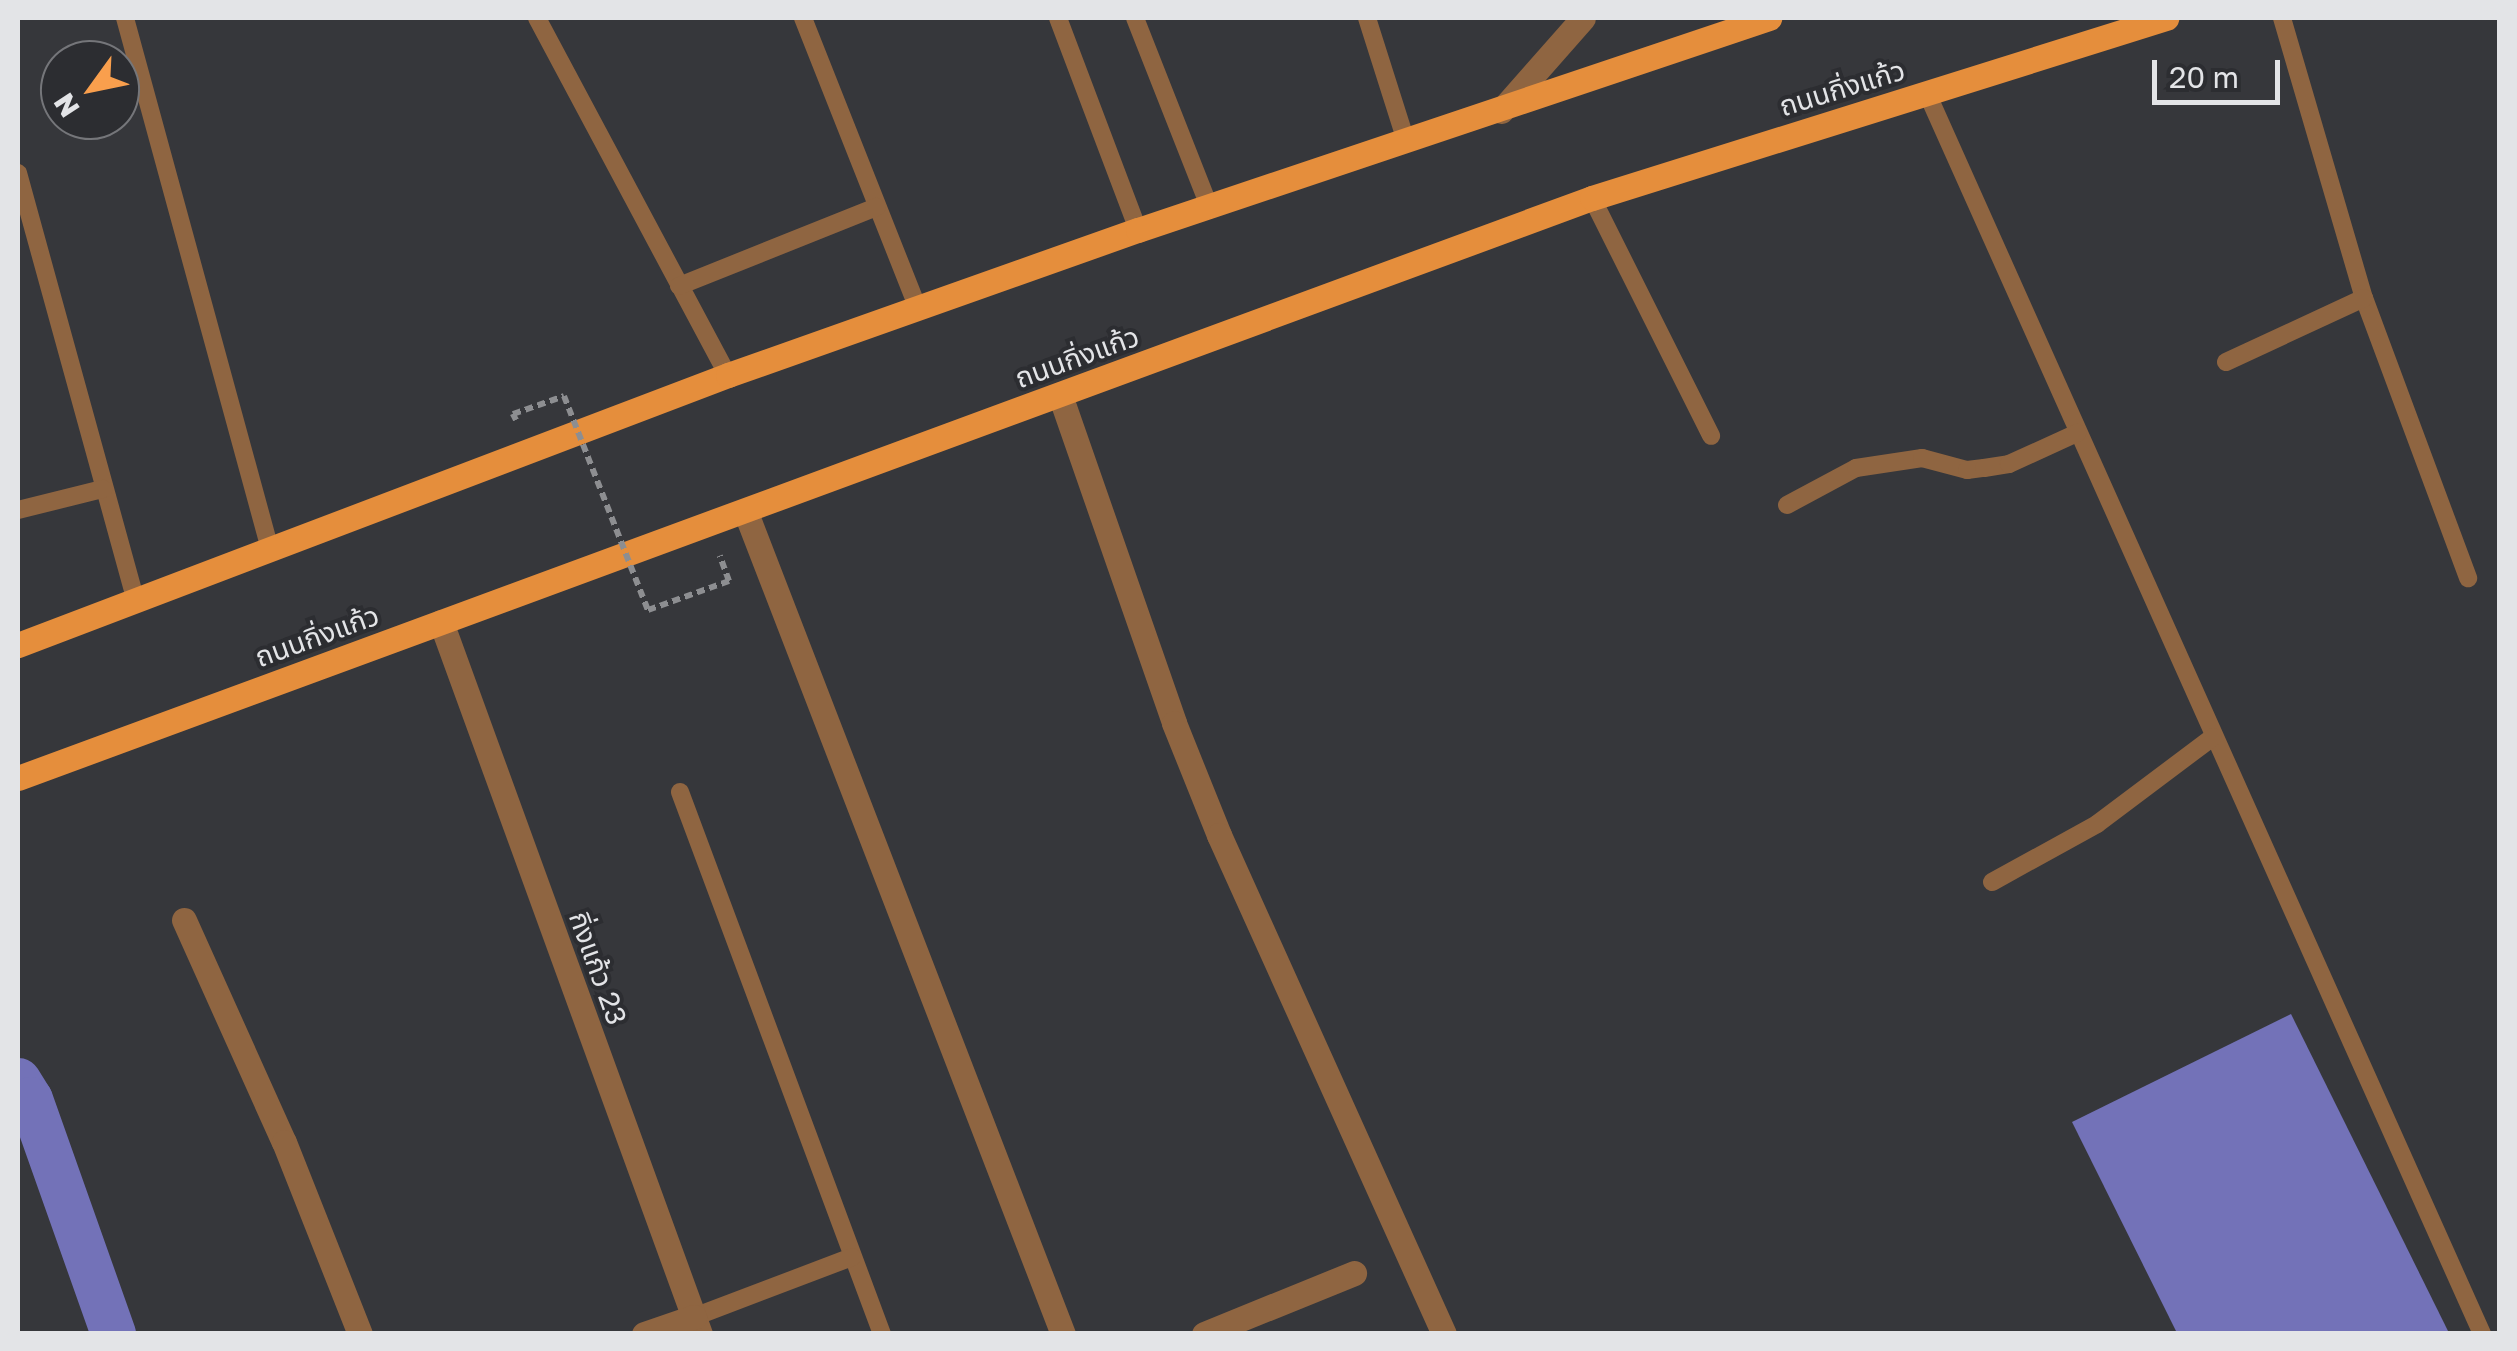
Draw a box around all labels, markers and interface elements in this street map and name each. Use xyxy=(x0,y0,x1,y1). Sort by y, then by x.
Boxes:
north arrow xyxy=(40,40,140,140)
scale bar xyxy=(2157,40,2284,102)
street label: ถนนกิ่งแก้ว xyxy=(1775,53,1909,123)
text: 20 m xyxy=(2169,59,2239,95)
text: N xyxy=(46,88,86,123)
street label: ถนนกิ่งแก้ว xyxy=(1010,319,1144,395)
street label: ถนนกิ่งแก้ว xyxy=(250,598,384,674)
street label: กิ่งแก้ว 23 xyxy=(562,907,634,1029)

